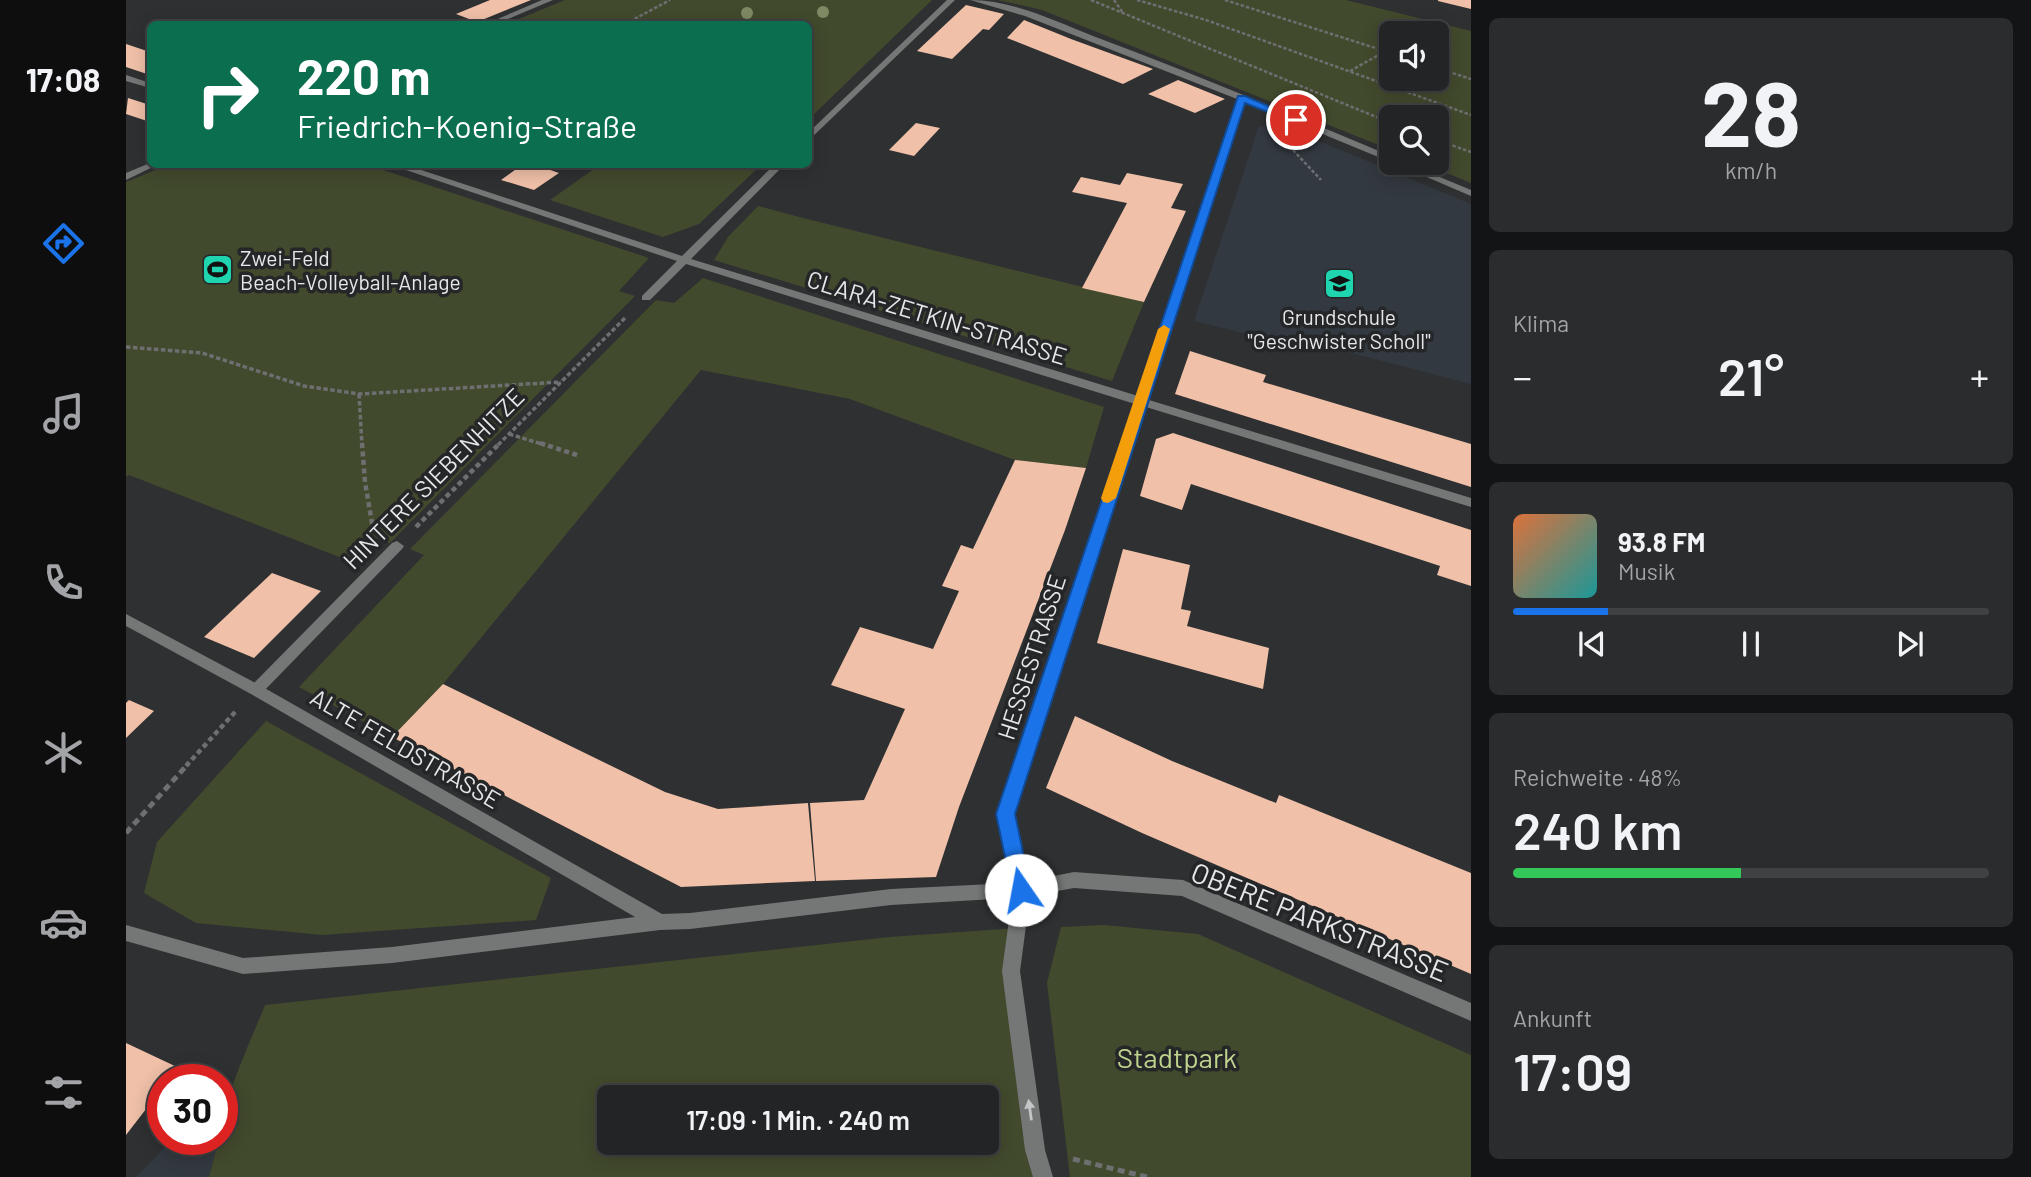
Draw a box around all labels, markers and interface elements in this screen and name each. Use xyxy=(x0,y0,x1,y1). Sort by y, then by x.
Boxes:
map controls xyxy=(1379,21,1449,175)
button: sound xyxy=(1379,21,1449,91)
text: 220 m xyxy=(297,46,431,105)
icon: right xyxy=(182,49,273,140)
text: 28 xyxy=(1701,56,1801,165)
text: 17:08 xyxy=(26,60,100,98)
pin xyxy=(1266,90,1326,150)
icon: arrive xyxy=(1277,101,1315,139)
button: search xyxy=(1379,105,1449,175)
text: Friedrich-Koenig-Straße xyxy=(297,106,637,144)
text: km/h xyxy=(1725,156,1777,184)
icon: directions xyxy=(39,219,88,268)
place label: Zwei-Feld Beach-Volleyball-Anlage xyxy=(240,245,461,294)
sports icon: Zwei-Feld Beach-Volleyball-Anlage xyxy=(200,252,234,286)
street label: CLARA-ZETKIN-STRASSE xyxy=(804,264,1070,370)
school or university icon: Grundschule "Geschwister Scholl" xyxy=(1322,267,1356,301)
place label: Grundschule "Geschwister Scholl" xyxy=(1247,304,1431,353)
text: Klima xyxy=(1513,309,1569,337)
text: 21° xyxy=(1718,344,1784,406)
text: − xyxy=(1513,353,1532,399)
text: + xyxy=(1970,353,1989,399)
street label: HINTERE SIEBENHITZE xyxy=(336,381,530,575)
icon: music xyxy=(39,389,88,438)
text: 93.8 FM xyxy=(1618,526,1705,557)
text: Musik xyxy=(1618,557,1675,585)
icon: phone xyxy=(39,558,88,607)
street label: HESSESTRASSE xyxy=(991,571,1071,743)
icon: previous xyxy=(1573,625,1611,663)
icon: pause xyxy=(1732,625,1770,663)
icon: next xyxy=(1891,625,1929,663)
street label: ALTE FELDSTRASSE xyxy=(306,682,506,814)
icon: climate xyxy=(39,728,88,777)
text: Reichweite · 48% xyxy=(1513,763,1682,791)
text: 240 km xyxy=(1513,798,1682,860)
position arrow xyxy=(984,853,1058,927)
street label: OBERE PARKSTRASSE xyxy=(1187,854,1453,988)
icon: car xyxy=(39,898,88,947)
text: Ankunft xyxy=(1513,1004,1592,1032)
text: 17:09 xyxy=(1513,1039,1632,1101)
park label: Stadtpark xyxy=(1117,1040,1237,1074)
speed limit sign: 30 xyxy=(147,1064,238,1155)
icon: filters xyxy=(39,1068,88,1117)
one-way arrow xyxy=(1024,1099,1035,1121)
text: 17:09 · 1 Min. · 240 m xyxy=(686,1104,910,1135)

